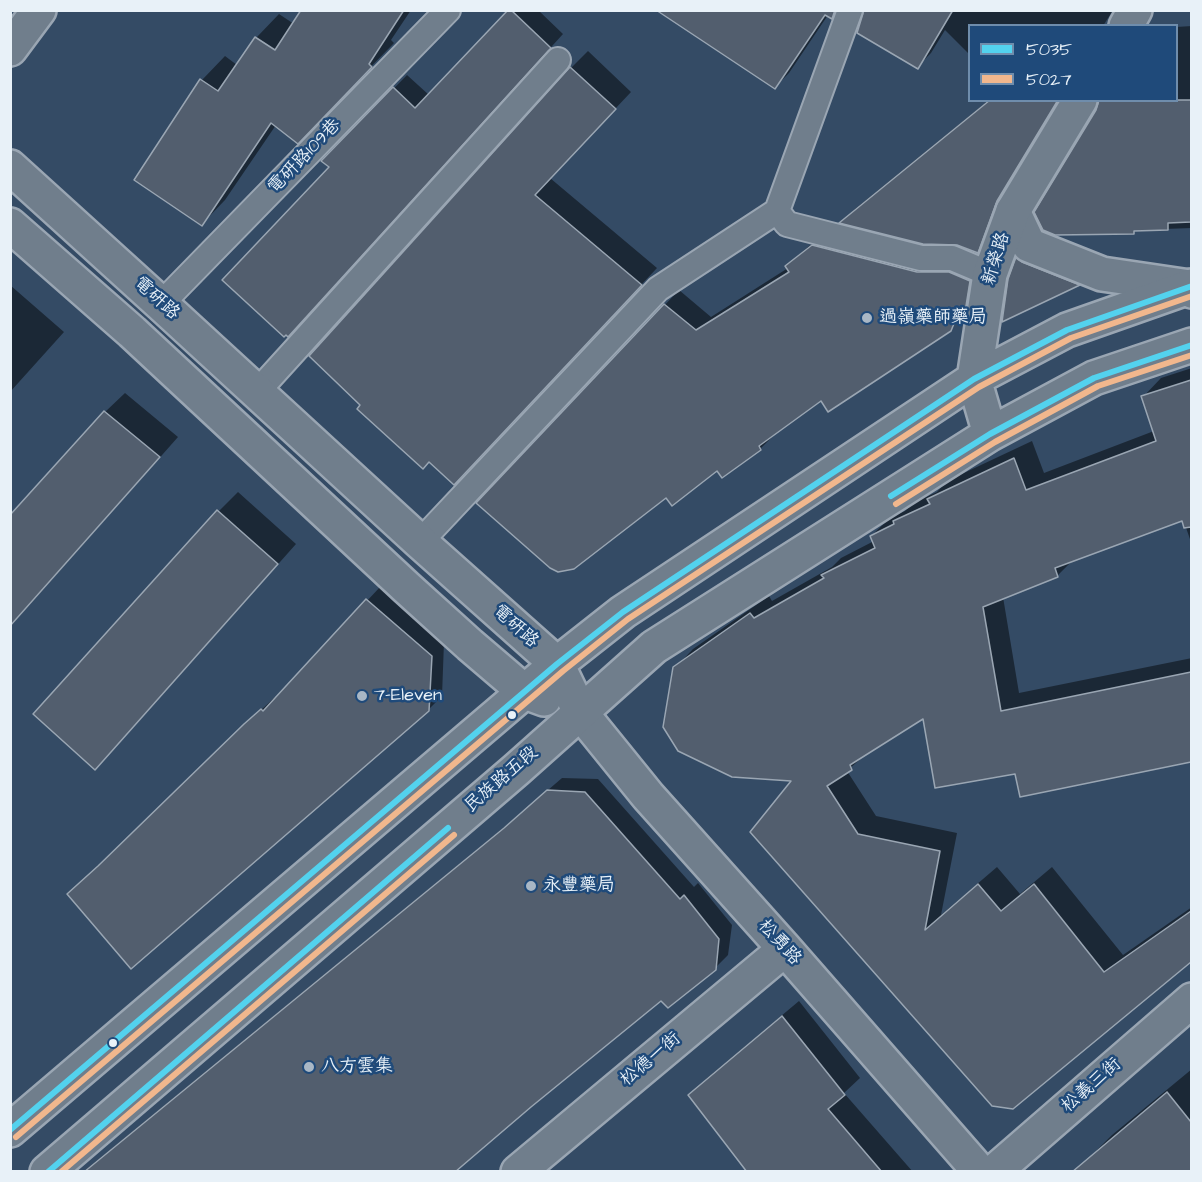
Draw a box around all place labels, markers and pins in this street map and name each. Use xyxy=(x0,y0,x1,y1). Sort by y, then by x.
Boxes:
place label: 過嶺藥師藥局 xyxy=(879,307,987,329)
marker: 過嶺藥師藥局 xyxy=(860,311,874,325)
place label: 7-Eleven xyxy=(374,685,442,707)
marker: 7-Eleven xyxy=(355,689,369,703)
unlabelled marker xyxy=(506,709,518,721)
place label: 永豐藥局 xyxy=(543,875,615,897)
marker: 永豐藥局 xyxy=(524,879,538,893)
unlabelled marker xyxy=(107,1037,119,1049)
place label: 八方雲集 xyxy=(321,1056,393,1078)
marker: 八方雲集 xyxy=(302,1060,316,1074)

